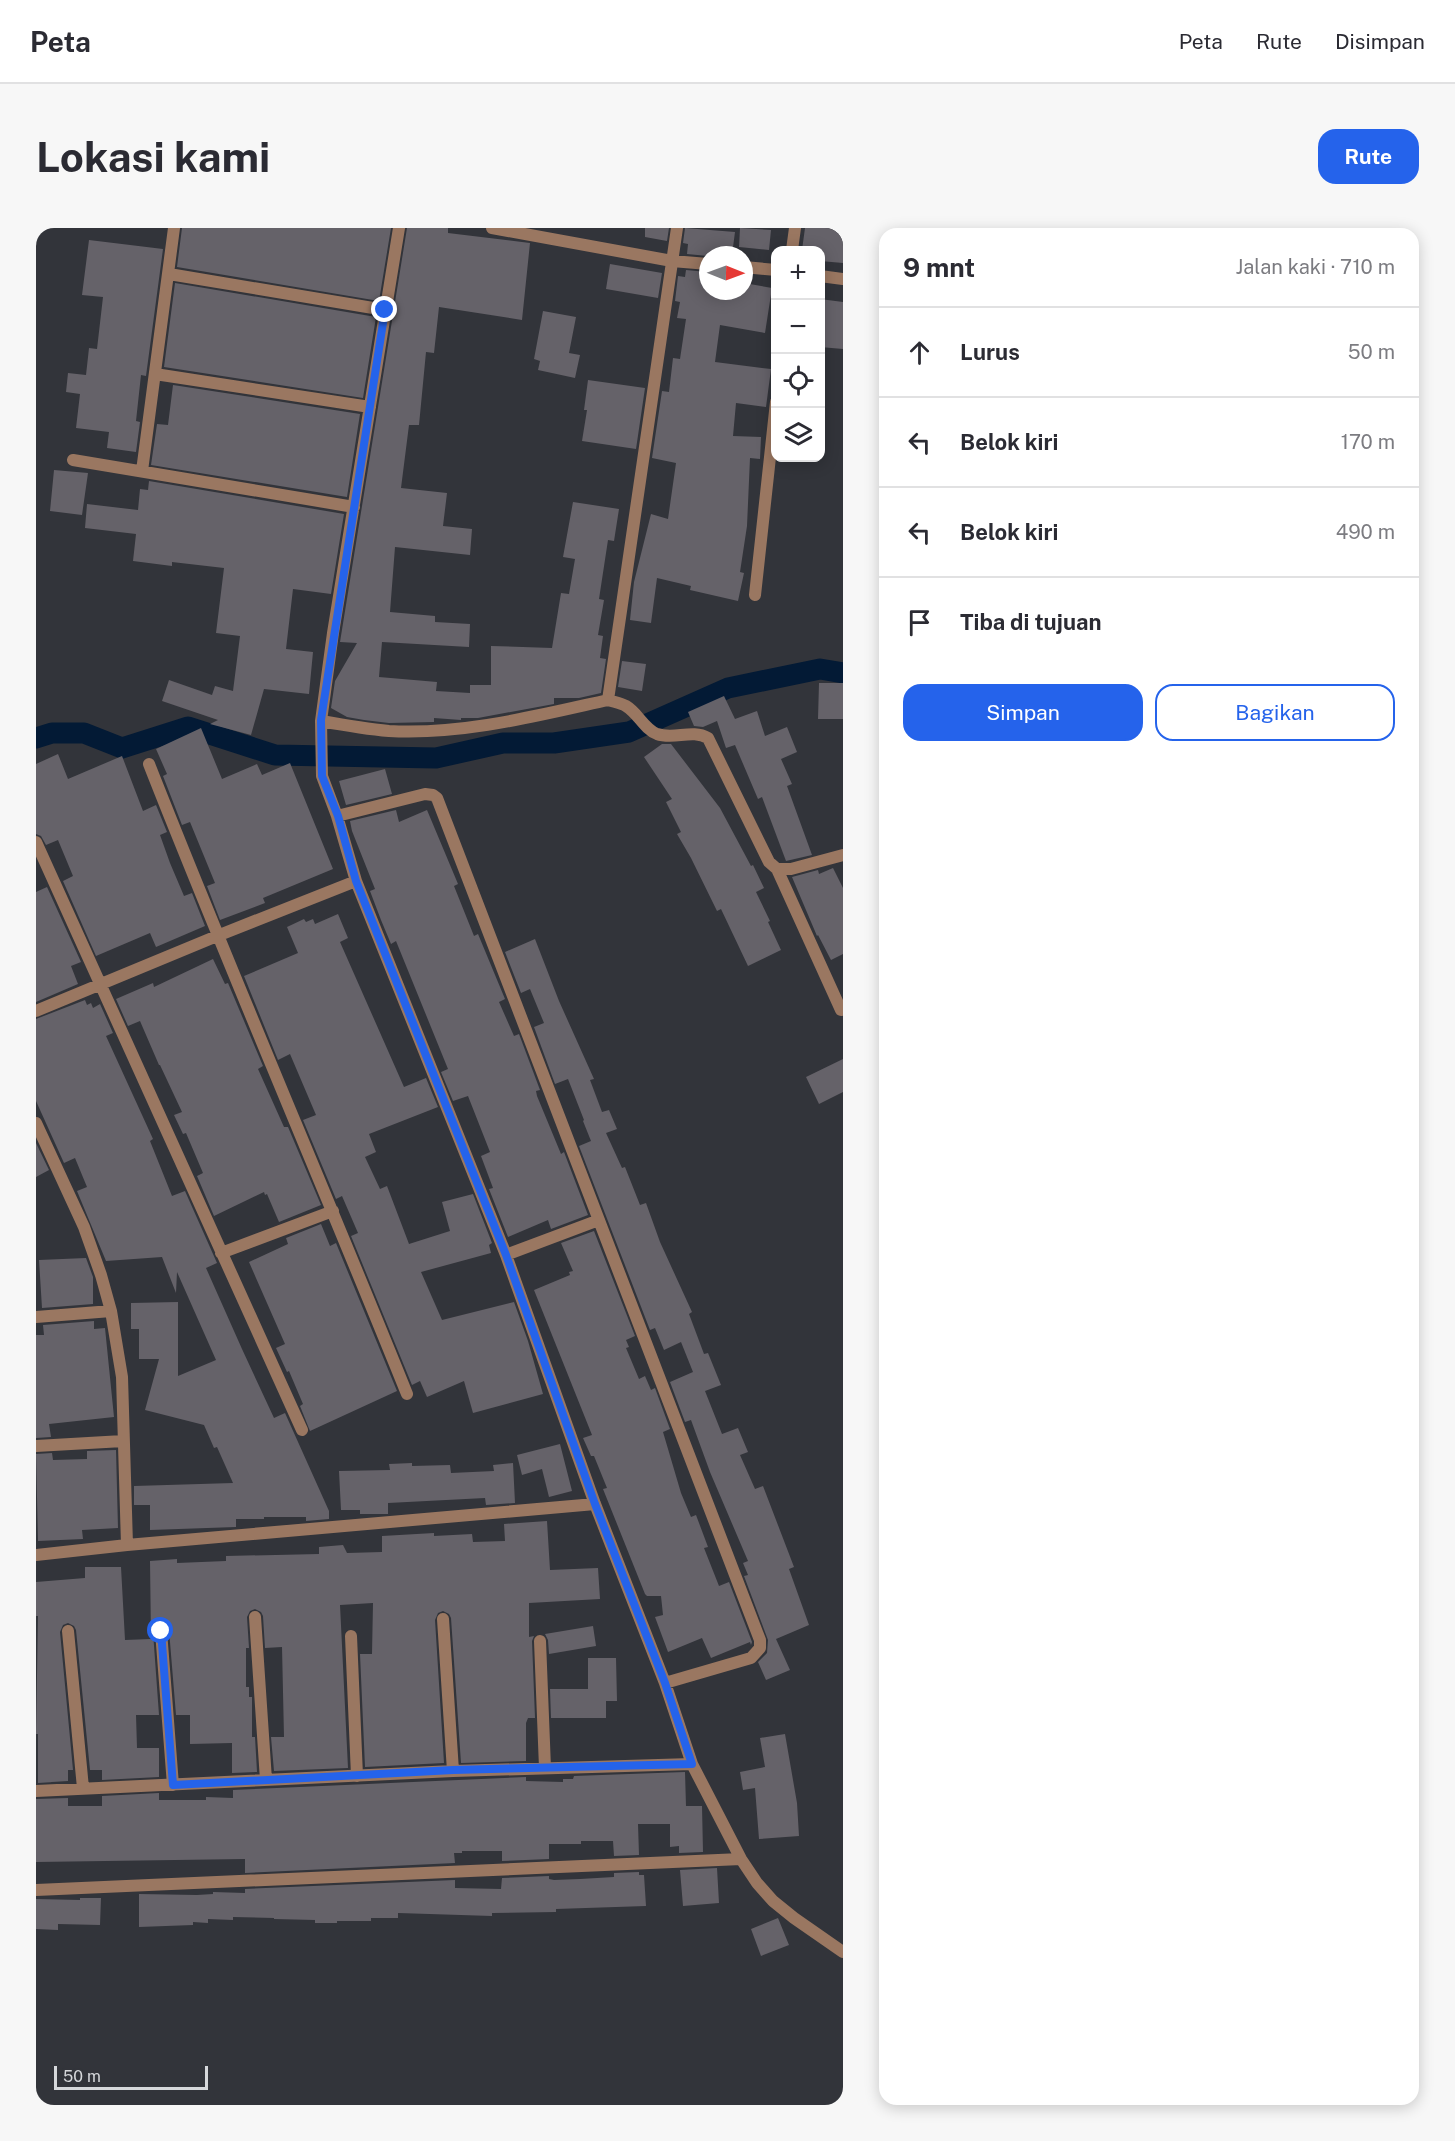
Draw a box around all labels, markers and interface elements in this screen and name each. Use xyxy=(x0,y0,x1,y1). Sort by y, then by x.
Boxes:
text: Peta xyxy=(30,25,91,58)
text: Peta xyxy=(1179,29,1223,54)
text: Rute xyxy=(1256,29,1302,54)
text: Disimpan xyxy=(1335,29,1425,54)
button: Rute xyxy=(1318,129,1419,184)
text: Lokasi kami xyxy=(36,132,270,181)
north arrow xyxy=(699,246,753,300)
map controls xyxy=(771,246,825,462)
button: + xyxy=(771,246,825,300)
text: 9 mnt xyxy=(903,252,975,283)
text: Jalan kaki · 710 m xyxy=(1235,255,1395,279)
route end xyxy=(371,296,397,322)
button: − xyxy=(771,300,825,354)
icon: ahead xyxy=(903,336,936,369)
text: Lurus xyxy=(960,339,1020,365)
text: 50 m xyxy=(1348,340,1395,364)
button: locate xyxy=(771,354,825,408)
button: layers xyxy=(771,408,825,462)
icon: left xyxy=(903,426,936,459)
text: Belok kiri xyxy=(960,429,1058,455)
text: 170 m xyxy=(1341,430,1395,454)
icon: left xyxy=(903,516,936,549)
text: Belok kiri xyxy=(960,519,1058,545)
text: 490 m xyxy=(1336,520,1395,544)
icon: arrive xyxy=(903,606,936,639)
text: Tiba di tujuan xyxy=(960,609,1101,635)
button: Simpan xyxy=(903,684,1143,741)
button: Bagikan xyxy=(1155,684,1395,741)
route start xyxy=(147,1617,173,1643)
scale bar xyxy=(54,2063,208,2090)
text: 50 m xyxy=(63,2067,101,2086)

